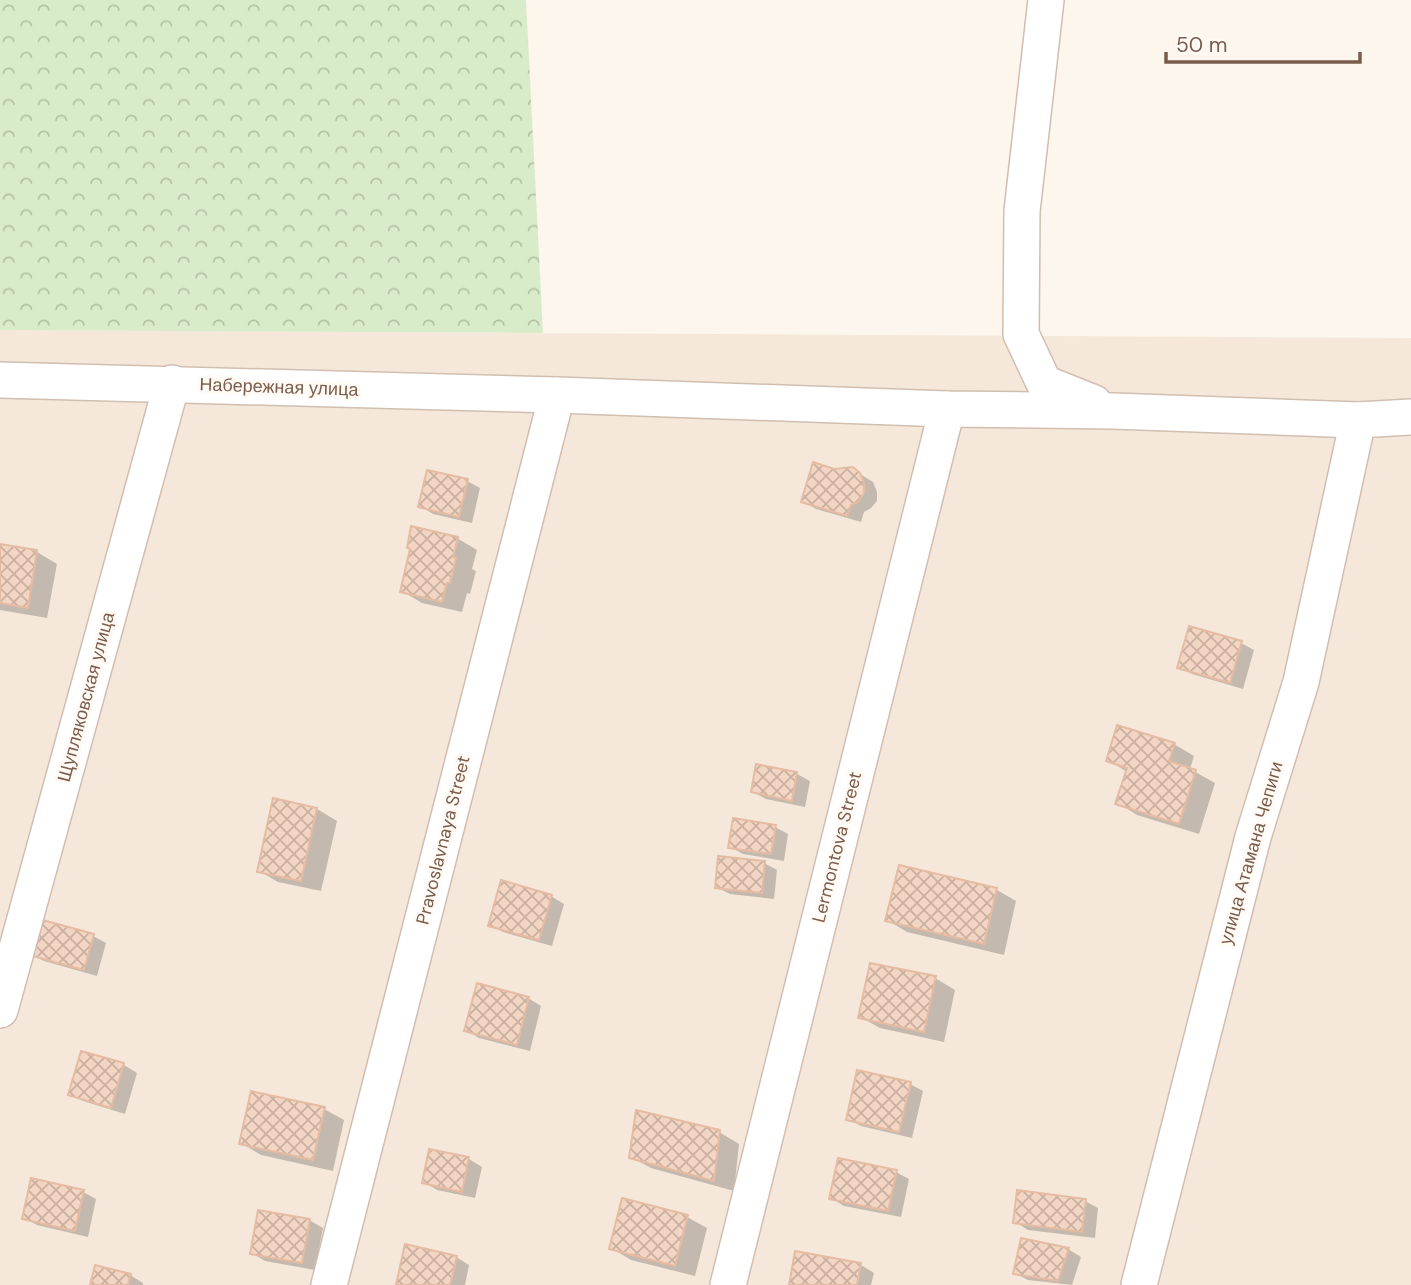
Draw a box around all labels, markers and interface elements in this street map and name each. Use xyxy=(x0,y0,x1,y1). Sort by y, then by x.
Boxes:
scale bar xyxy=(1166,21,1360,65)
text: 50 m xyxy=(1176,31,1227,59)
street label: Набережная улица xyxy=(199,372,360,402)
street label: Щупляковская улица xyxy=(52,608,120,785)
street label: Pravoslavnaya Street xyxy=(410,753,476,927)
street label: улица Атамана Чепиги xyxy=(1213,759,1289,947)
street label: Lermontova Street xyxy=(807,769,867,925)

